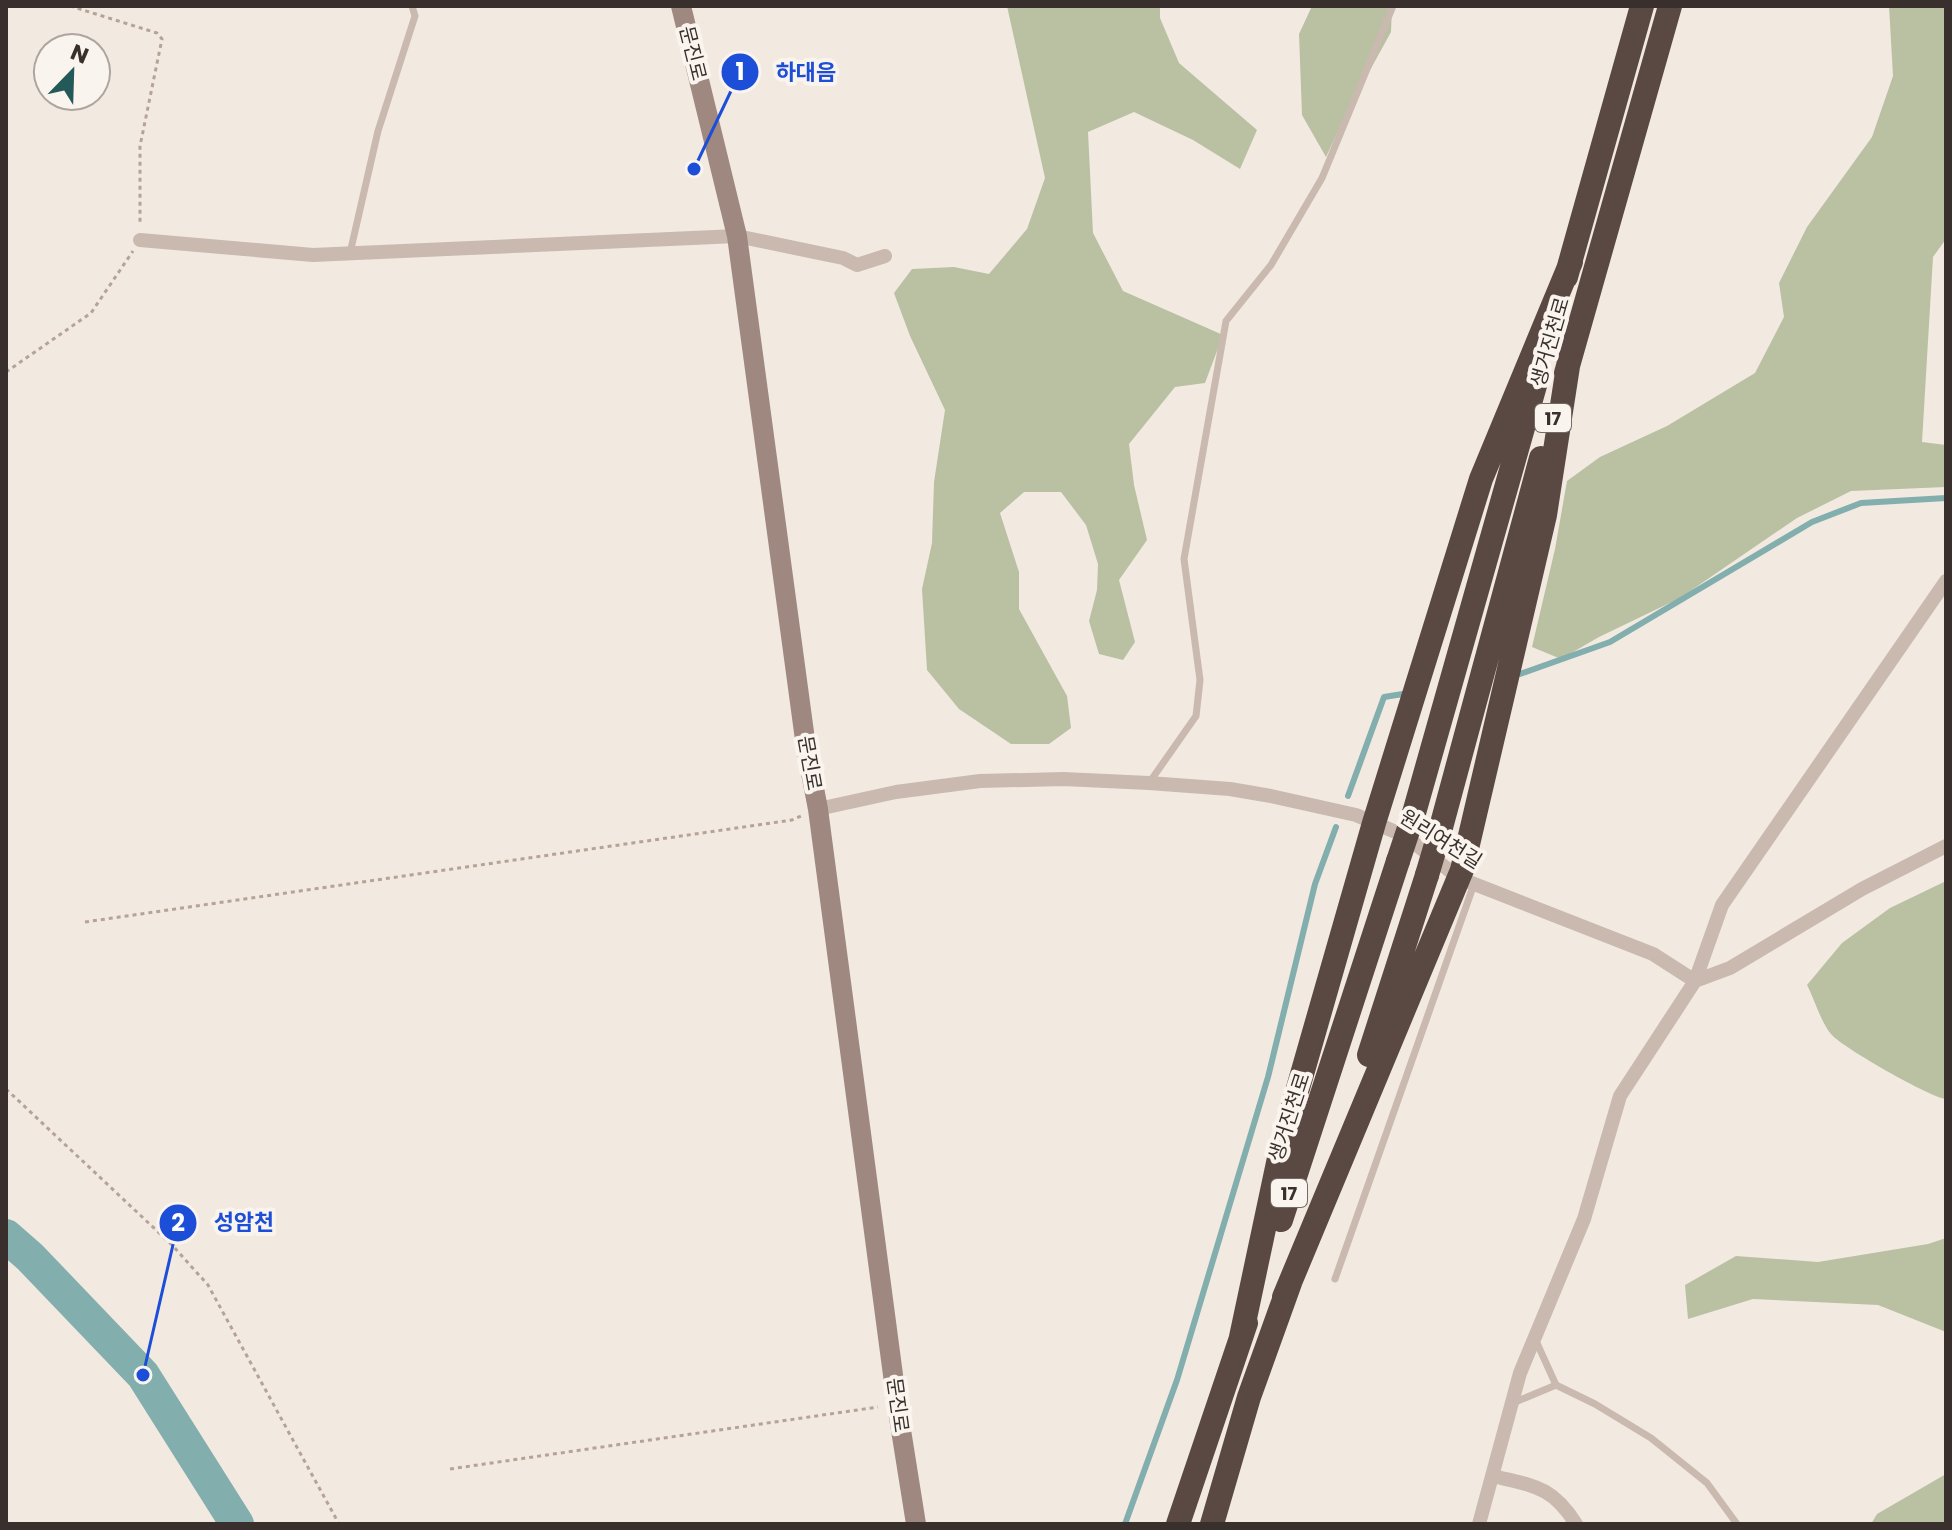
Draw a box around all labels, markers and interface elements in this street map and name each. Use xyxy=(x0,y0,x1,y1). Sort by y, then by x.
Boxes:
street label: 문진로 xyxy=(673,23,713,83)
north arrow xyxy=(32,32,112,112)
text: N xyxy=(66,37,93,72)
callout: 하대음 xyxy=(720,49,852,95)
text: 1 xyxy=(735,55,745,88)
text: 하대음 xyxy=(776,57,836,88)
street label: 생거진천로 xyxy=(1524,294,1576,390)
road number: 17 xyxy=(1535,404,1571,432)
street label: 문진로 xyxy=(791,733,829,793)
street label: 원리여천길 xyxy=(1395,803,1487,875)
street label: 생거진천로 xyxy=(1261,1069,1317,1165)
road number: 17 xyxy=(1271,1179,1307,1207)
callout: 성암천 xyxy=(158,1200,291,1246)
text: 2 xyxy=(171,1206,185,1239)
text: 성암천 xyxy=(214,1207,274,1238)
street label: 문진로 xyxy=(880,1376,916,1434)

